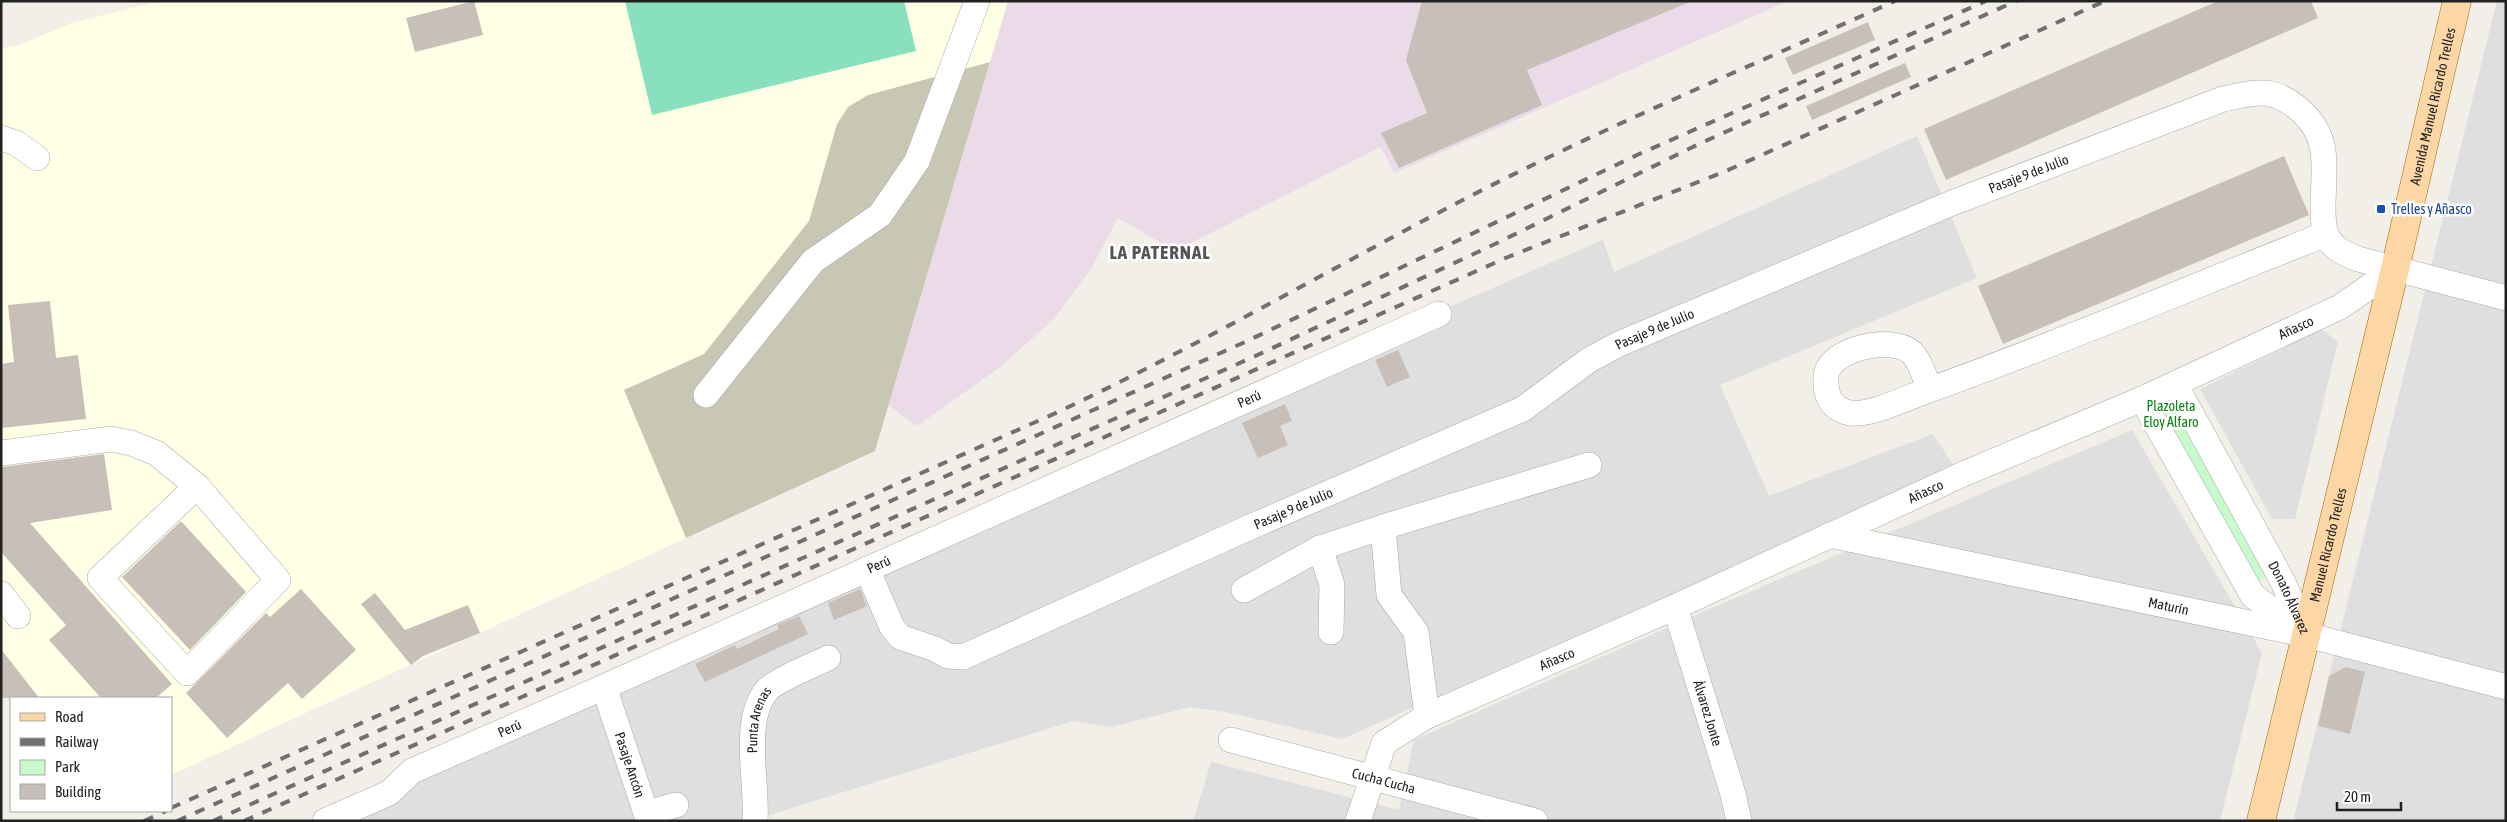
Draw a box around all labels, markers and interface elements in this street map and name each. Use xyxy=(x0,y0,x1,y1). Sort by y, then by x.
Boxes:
street label: Avenida Manuel Ricardo Trelles xyxy=(2407,26,2459,187)
street label: Pasaje 9 de Julio xyxy=(1986,151,2071,196)
place label: Trelles y Añasco xyxy=(2391,201,2472,217)
marker: Trelles y Añasco xyxy=(2375,203,2387,215)
district label: LA PATERNAL xyxy=(1109,241,1211,263)
street label: Pasaje 9 de Julio xyxy=(1612,305,1696,353)
street label: Añasco xyxy=(2276,312,2316,342)
street label: Perú xyxy=(1235,387,1264,411)
park label: Plazoleta Eloy Alfaro xyxy=(2143,398,2199,430)
street label: Añasco xyxy=(1906,476,1946,506)
street label: Pasaje 9 de Julio xyxy=(1251,484,1335,532)
street label: Manuel Ricardo Trelles xyxy=(2306,486,2350,604)
street label: Perú xyxy=(864,552,893,577)
street label: Donato Álvarez xyxy=(2265,558,2313,636)
street label: Maturín xyxy=(2147,594,2190,618)
street label: Añasco xyxy=(1537,644,1577,674)
street label: Álvarez Jonte xyxy=(1690,678,1726,748)
street label: Punta Arenas xyxy=(744,683,775,753)
legend xyxy=(10,697,172,812)
text: Road xyxy=(55,708,84,725)
street label: Perú xyxy=(495,716,524,741)
street label: Pasaje Ancón xyxy=(612,730,648,800)
text: Railway xyxy=(55,733,99,750)
text: Park xyxy=(55,758,80,775)
street label: Cucha Cucha xyxy=(1350,765,1417,797)
scale bar xyxy=(2337,780,2401,812)
text: Building xyxy=(55,783,101,800)
text: 20 m xyxy=(2344,788,2371,805)

